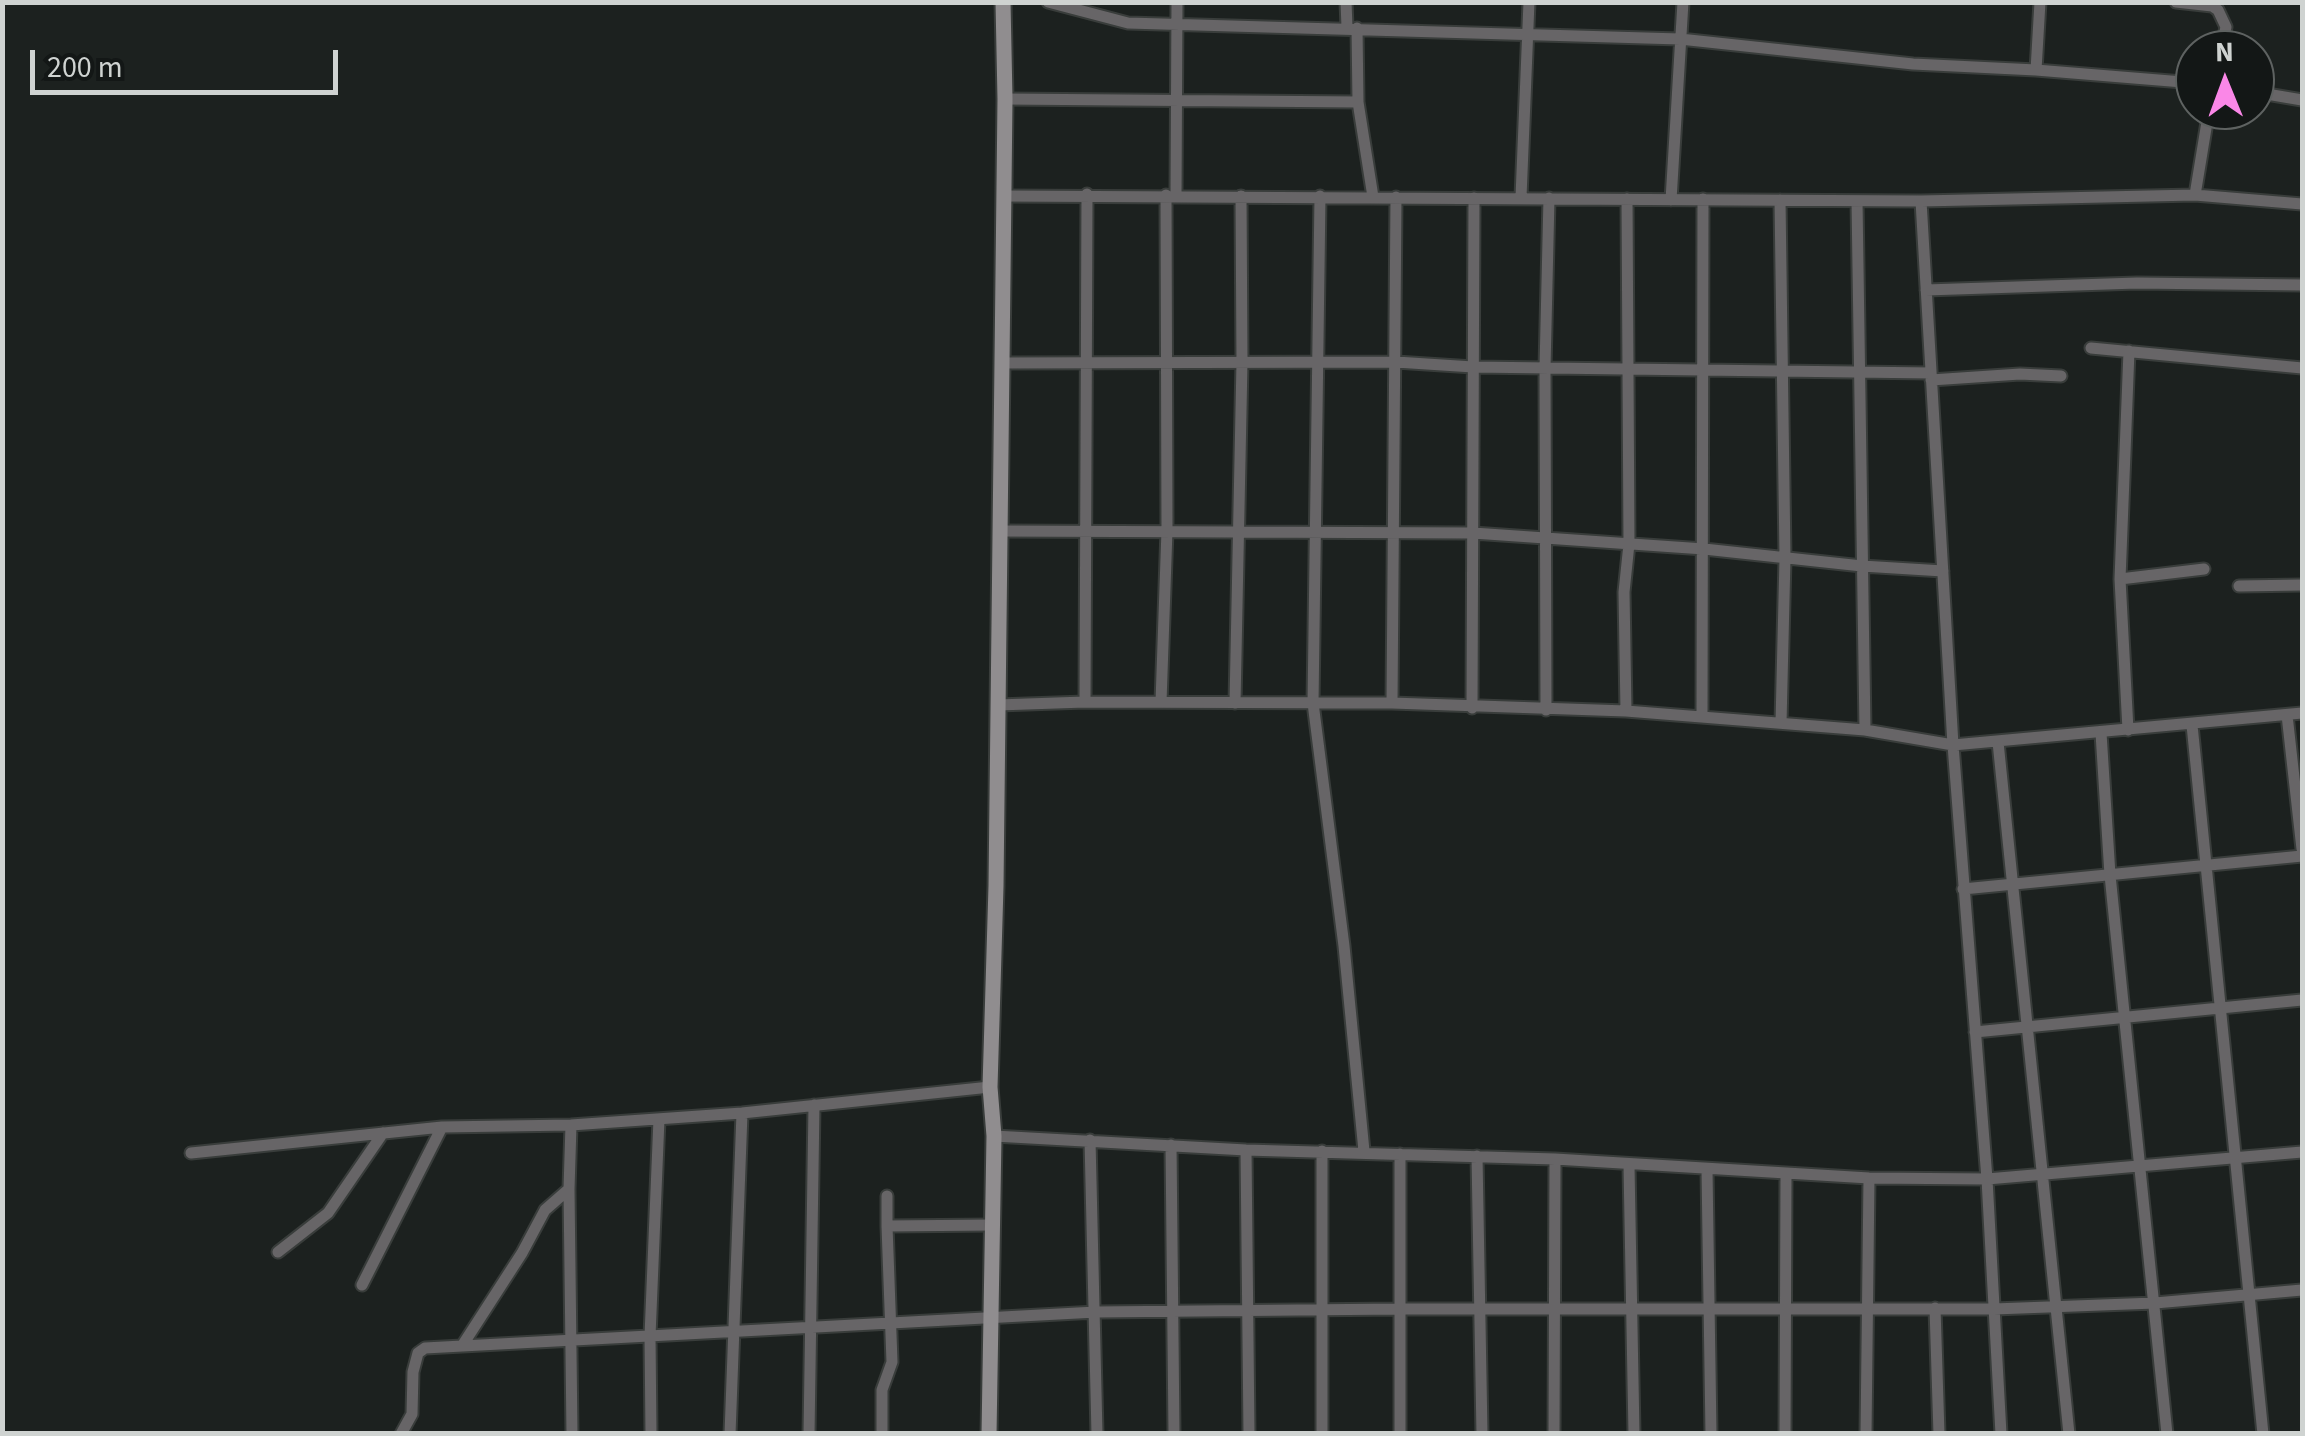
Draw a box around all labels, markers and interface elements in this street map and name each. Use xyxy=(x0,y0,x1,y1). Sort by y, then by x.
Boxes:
scale bar xyxy=(35,30,342,92)
north arrow xyxy=(2175,30,2275,130)
text: N xyxy=(2215,32,2234,72)
text: 200 m xyxy=(47,46,123,89)

